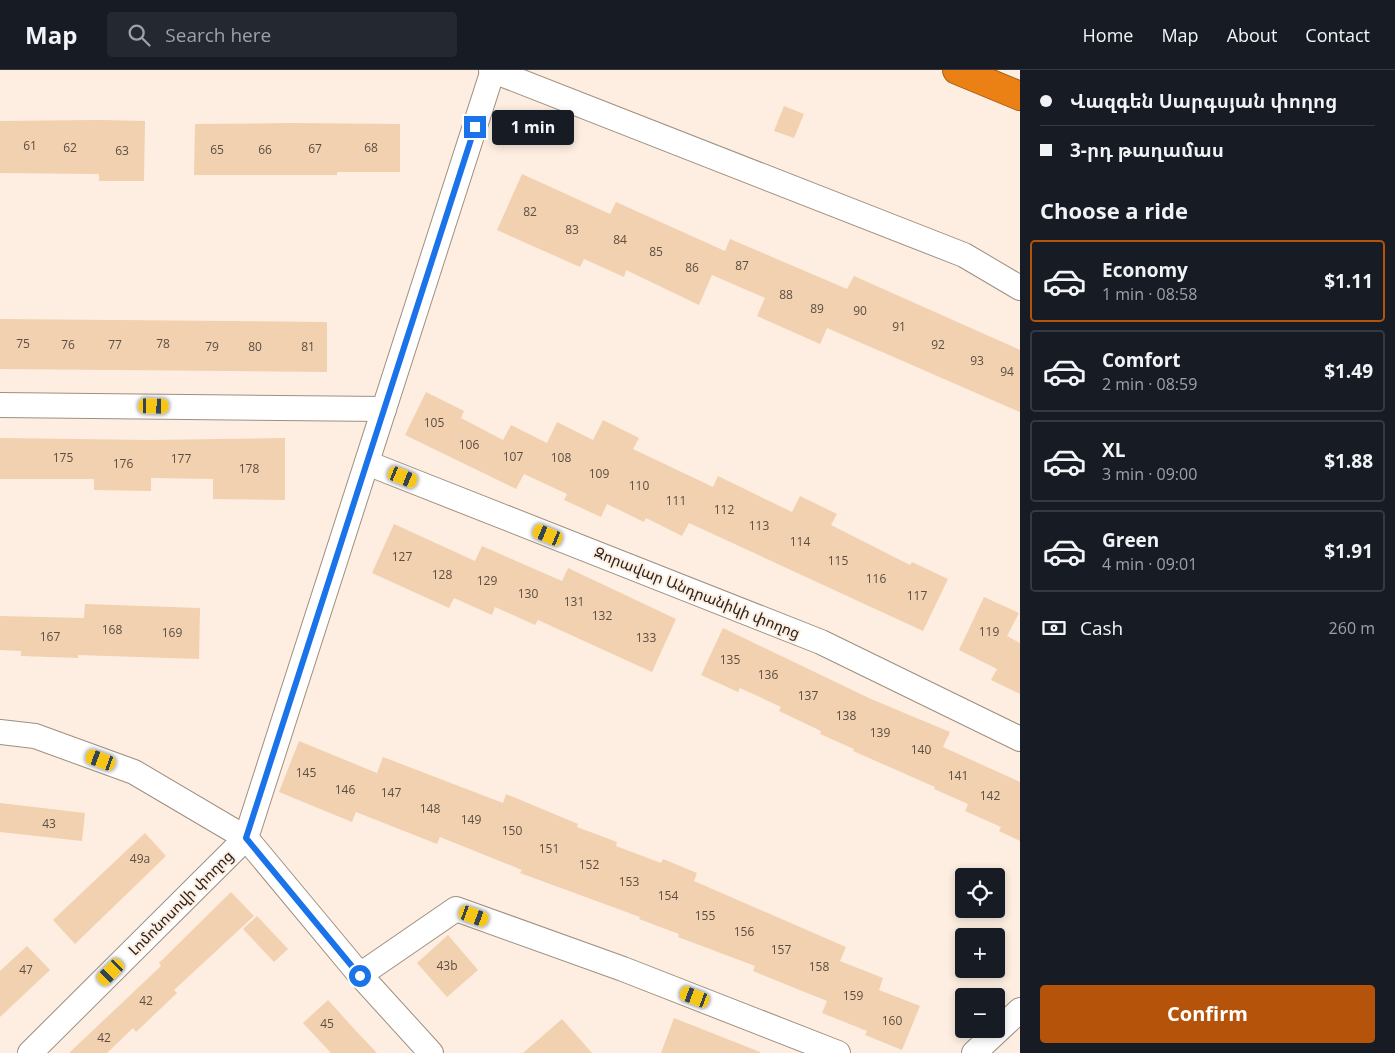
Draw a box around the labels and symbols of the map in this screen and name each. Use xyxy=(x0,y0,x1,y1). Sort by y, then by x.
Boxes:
callout: 1 min xyxy=(492,110,575,144)
route end xyxy=(464,116,486,138)
house number: 61 xyxy=(23,137,37,154)
house number: 62 xyxy=(63,139,77,156)
house number: 68 xyxy=(364,139,378,156)
house number: 67 xyxy=(308,140,322,157)
house number: 65 xyxy=(210,141,224,158)
house number: 66 xyxy=(258,141,272,158)
house number: 63 xyxy=(115,142,129,159)
house number: 82 xyxy=(523,203,537,220)
house number: 83 xyxy=(565,221,579,238)
house number: 84 xyxy=(613,231,627,248)
house number: 85 xyxy=(649,243,663,260)
house number: 87 xyxy=(735,257,749,274)
house number: 86 xyxy=(685,259,699,276)
house number: 88 xyxy=(779,286,793,303)
house number: 89 xyxy=(810,300,824,317)
house number: 90 xyxy=(853,302,867,319)
house number: 91 xyxy=(892,318,906,335)
house number: 75 xyxy=(16,335,30,352)
house number: 78 xyxy=(156,335,170,352)
house number: 76 xyxy=(61,336,75,353)
house number: 77 xyxy=(108,336,122,353)
house number: 92 xyxy=(931,336,945,353)
house number: 79 xyxy=(205,338,219,355)
house number: 80 xyxy=(248,338,262,355)
house number: 81 xyxy=(301,338,315,355)
house number: 93 xyxy=(970,352,984,369)
house number: 94 xyxy=(1000,363,1014,380)
car xyxy=(138,398,169,414)
house number: 105 xyxy=(424,414,444,431)
house number: 106 xyxy=(459,436,479,453)
house number: 107 xyxy=(503,448,523,465)
house number: 175 xyxy=(53,449,73,466)
house number: 108 xyxy=(551,449,571,466)
house number: 177 xyxy=(171,450,191,467)
house number: 176 xyxy=(113,455,133,472)
house number: 178 xyxy=(239,460,259,477)
car xyxy=(386,464,419,490)
house number: 109 xyxy=(589,465,609,482)
house number: 110 xyxy=(629,477,649,494)
house number: 111 xyxy=(666,492,686,509)
house number: 112 xyxy=(714,501,734,518)
house number: 113 xyxy=(749,517,769,534)
car xyxy=(531,522,564,548)
house number: 114 xyxy=(790,533,810,550)
street label: Զորավար Անդրանիկի փողոց xyxy=(591,542,803,643)
house number: 127 xyxy=(392,548,412,565)
house number: 115 xyxy=(828,552,848,569)
house number: 128 xyxy=(432,566,452,583)
house number: 116 xyxy=(866,570,886,587)
house number: 129 xyxy=(477,572,497,589)
house number: 130 xyxy=(518,585,538,602)
house number: 117 xyxy=(907,587,927,604)
house number: 131 xyxy=(564,593,584,610)
house number: 132 xyxy=(592,607,612,624)
house number: 168 xyxy=(102,621,122,638)
house number: 119 xyxy=(979,623,999,640)
house number: 169 xyxy=(162,624,182,641)
house number: 167 xyxy=(40,628,60,645)
house number: 133 xyxy=(636,629,656,646)
house number: 135 xyxy=(720,651,740,668)
house number: 136 xyxy=(758,666,778,683)
house number: 137 xyxy=(798,687,818,704)
house number: 138 xyxy=(836,707,856,724)
house number: 139 xyxy=(870,724,890,741)
house number: 140 xyxy=(911,741,931,758)
car xyxy=(84,748,117,772)
house number: 145 xyxy=(296,764,316,781)
house number: 141 xyxy=(948,767,968,784)
house number: 146 xyxy=(335,781,355,798)
house number: 147 xyxy=(381,784,401,801)
house number: 142 xyxy=(980,787,1000,804)
house number: 148 xyxy=(420,800,440,817)
house number: 149 xyxy=(461,811,481,828)
house number: 43 xyxy=(42,815,56,832)
house number: 150 xyxy=(502,822,522,839)
house number: 151 xyxy=(539,840,559,857)
street label: Լոմոնոսովի փողոց xyxy=(123,845,237,959)
house number: 49a xyxy=(130,850,150,867)
house number: 152 xyxy=(579,856,599,873)
house number: 153 xyxy=(619,873,639,890)
house number: 154 xyxy=(658,887,678,904)
car xyxy=(457,904,490,928)
house number: 155 xyxy=(695,907,715,924)
house number: 156 xyxy=(734,923,754,940)
house number: 157 xyxy=(771,941,791,958)
car xyxy=(95,956,126,988)
house number: 43b xyxy=(436,957,458,974)
house number: 158 xyxy=(809,958,829,975)
house number: 47 xyxy=(19,961,33,978)
route start xyxy=(349,965,371,987)
car xyxy=(678,985,711,1009)
house number: 159 xyxy=(843,987,863,1004)
house number: 42 xyxy=(139,992,153,1009)
house number: 160 xyxy=(882,1012,902,1029)
house number: 45 xyxy=(320,1015,334,1032)
house number: 42 xyxy=(97,1029,111,1046)

